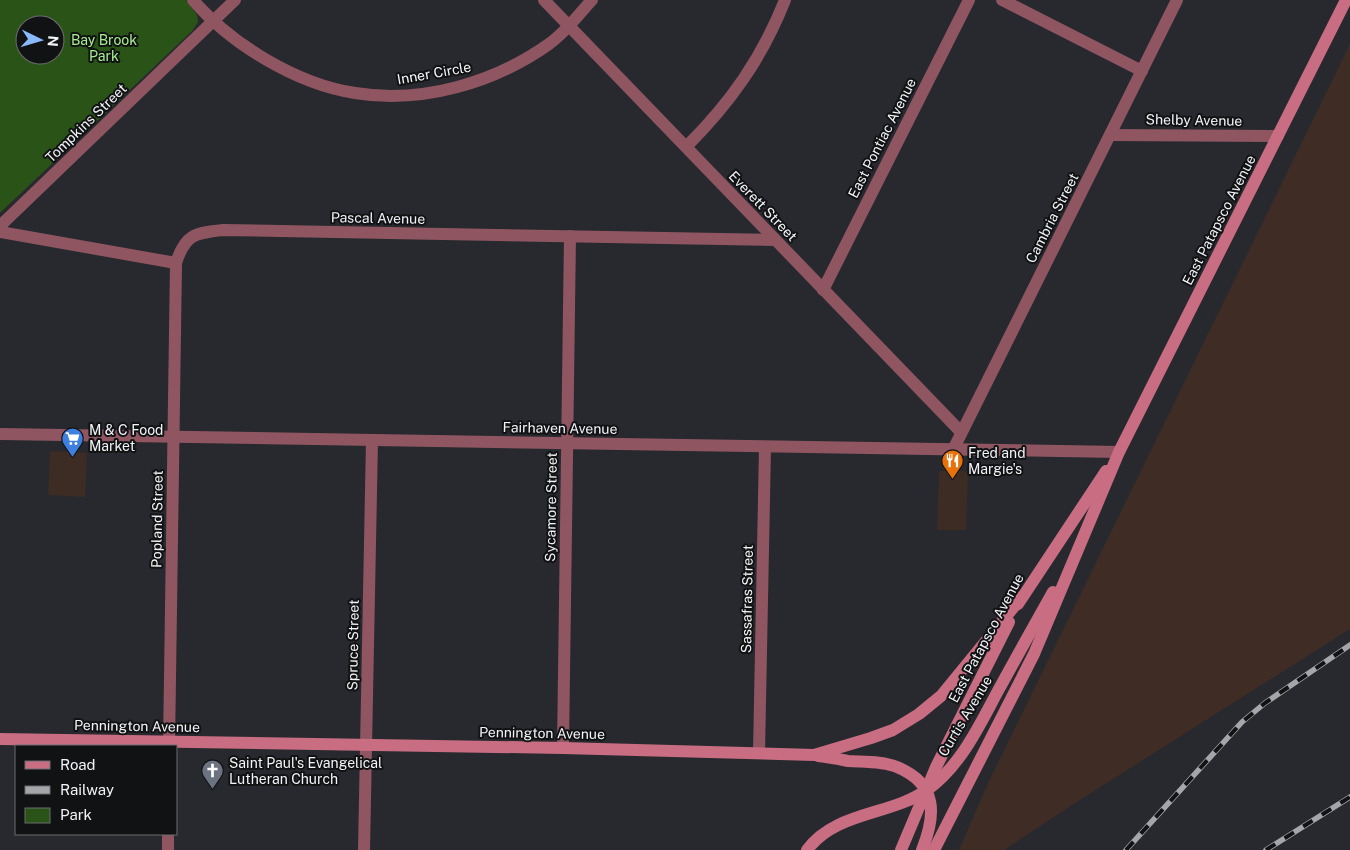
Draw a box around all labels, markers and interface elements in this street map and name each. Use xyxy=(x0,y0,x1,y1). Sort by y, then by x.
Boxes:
north arrow xyxy=(15,15,65,65)
park label: Bay Brook Park xyxy=(71,32,137,64)
text: N xyxy=(45,35,61,47)
street label: Inner Circle xyxy=(396,59,472,87)
street label: East Pontiac Avenue xyxy=(845,75,919,201)
street label: Tompkins Street xyxy=(42,80,130,166)
street label: Shelby Avenue xyxy=(1145,111,1243,129)
street label: East Patapsco Avenue xyxy=(1179,152,1259,288)
street label: Everett Street xyxy=(726,168,800,244)
street label: Cambria Street xyxy=(1022,170,1082,266)
street label: Pascal Avenue xyxy=(331,209,425,227)
street label: Fairhaven Avenue xyxy=(502,419,618,437)
place label: M & C Food Market xyxy=(89,422,163,454)
supermarket icon: M & C Food Market xyxy=(61,426,85,457)
place label: Fred and Margie's xyxy=(968,445,1026,477)
restaurant icon: Fred and Margie's xyxy=(940,449,964,480)
street label: Sycamore Street xyxy=(542,452,560,562)
street label: Popland Street xyxy=(148,470,166,568)
street label: Sassafras Street xyxy=(738,545,756,653)
street label: East Patapsco Avenue xyxy=(945,571,1027,705)
street label: Spruce Street xyxy=(344,599,362,691)
street label: Curtis Avenue xyxy=(935,673,995,759)
street label: Pennington Avenue xyxy=(74,717,200,735)
street label: Pennington Avenue xyxy=(479,724,605,742)
legend xyxy=(15,745,178,835)
place label: Saint Paul's Evangelical Lutheran Church xyxy=(229,755,382,787)
text: Road xyxy=(60,756,96,773)
church icon: Saint Paul's Evangelical Lutheran Church xyxy=(201,759,225,790)
text: Railway xyxy=(60,781,114,798)
text: Park xyxy=(60,806,92,823)

